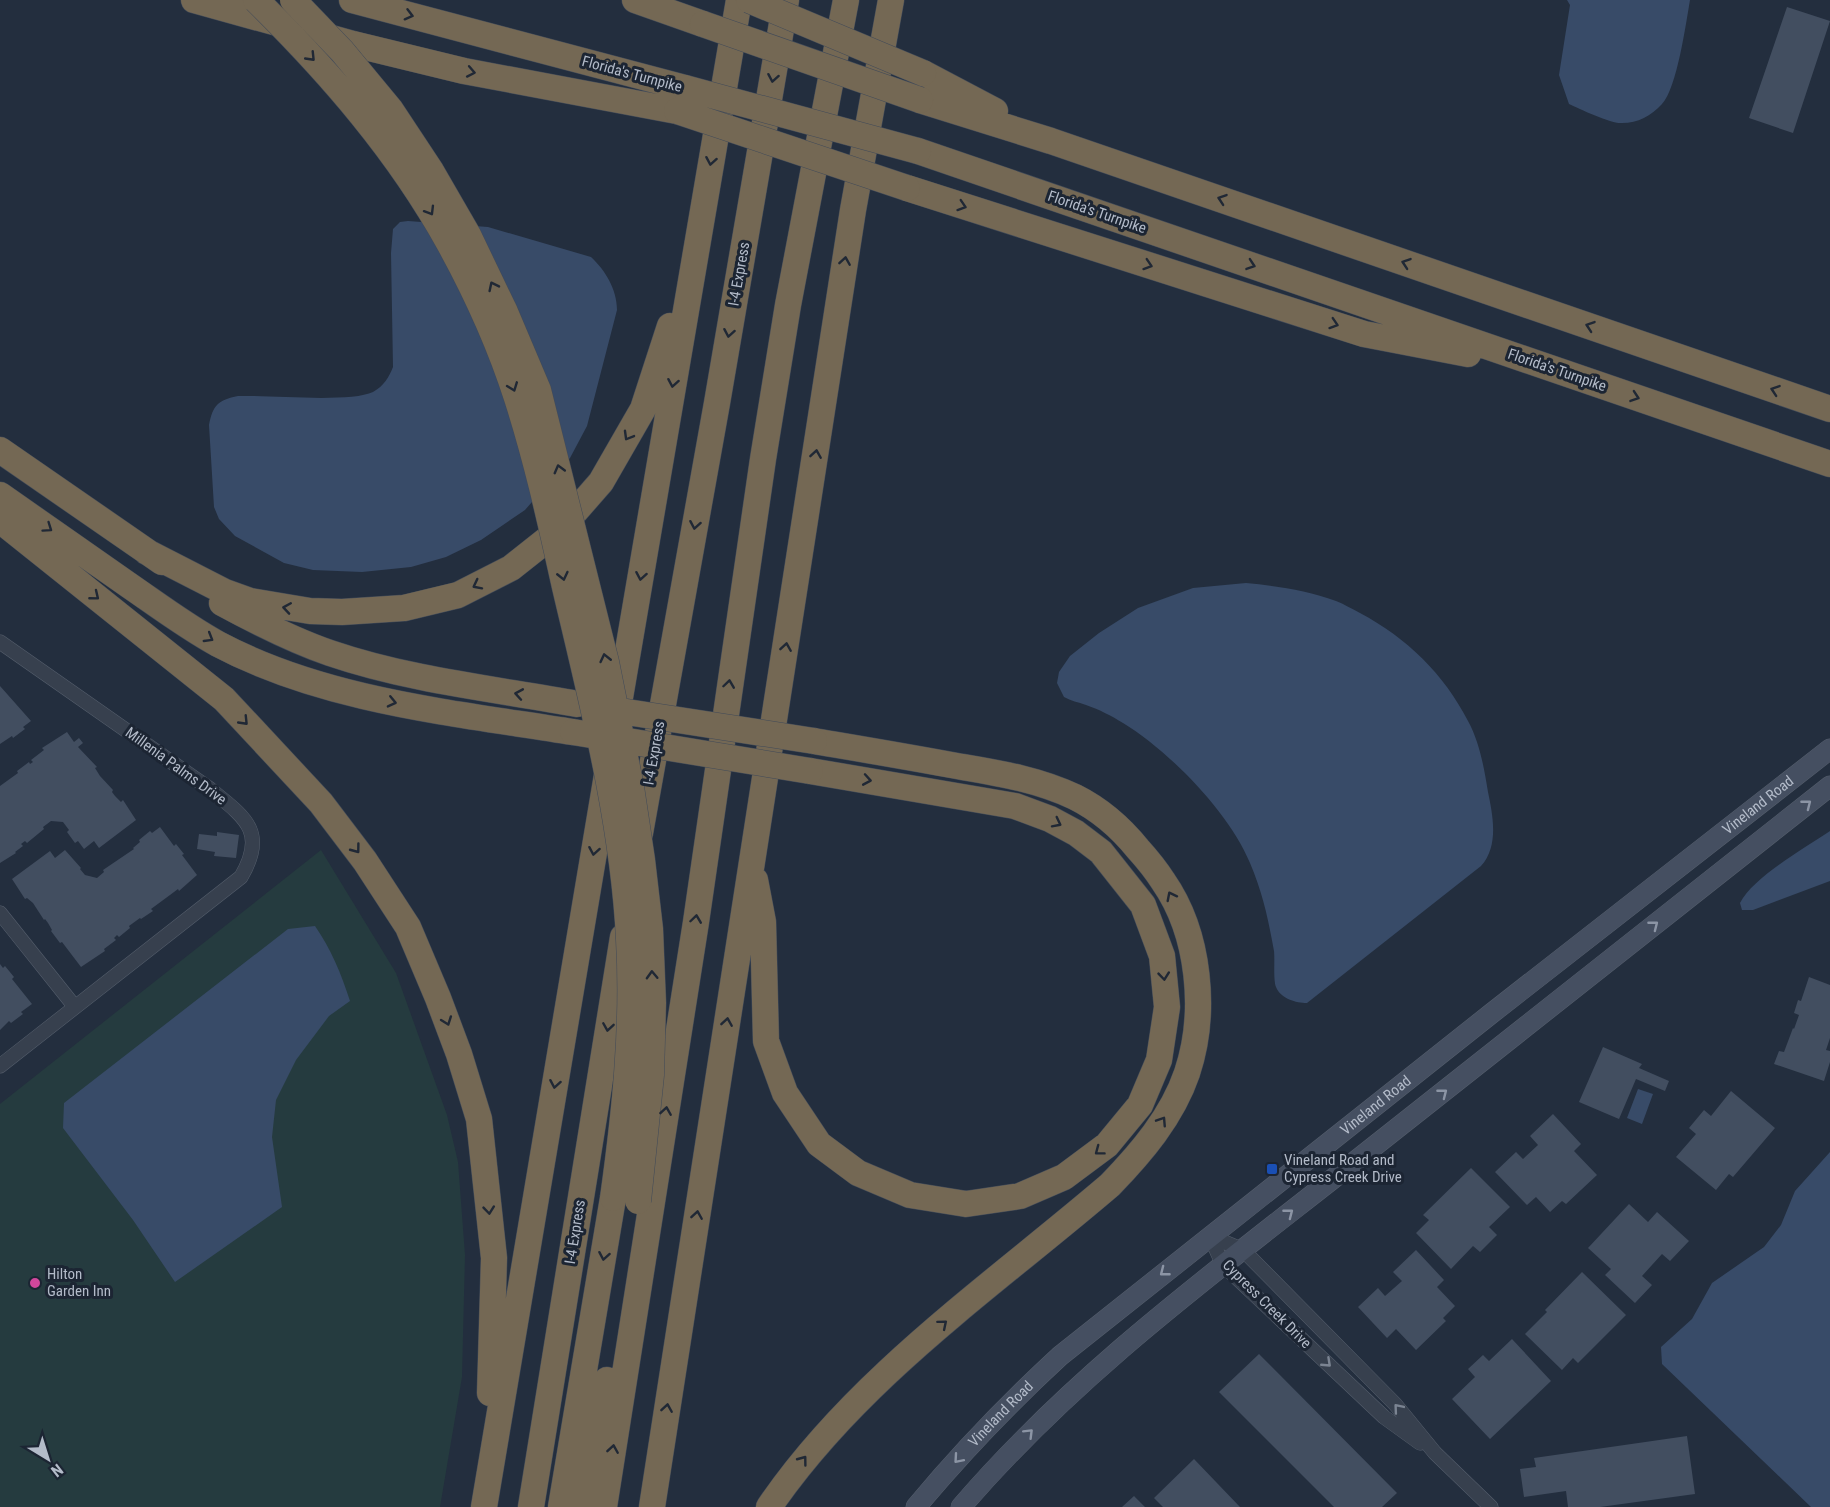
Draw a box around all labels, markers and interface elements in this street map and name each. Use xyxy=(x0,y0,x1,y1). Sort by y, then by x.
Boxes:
one-way arrow xyxy=(403,8,413,20)
one-way arrow xyxy=(304,51,315,61)
street label: Florida's Turnpike xyxy=(580,52,684,96)
one-way arrow xyxy=(466,65,476,78)
one-way arrow xyxy=(767,74,779,83)
one-way arrow xyxy=(705,156,718,166)
street label: Florida's Turnpike xyxy=(1045,187,1149,237)
one-way arrow xyxy=(1217,194,1228,207)
one-way arrow xyxy=(956,199,967,211)
one-way arrow xyxy=(422,205,434,215)
street label: I-4 Express xyxy=(725,240,754,308)
one-way arrow xyxy=(839,257,851,266)
one-way arrow xyxy=(1401,257,1412,270)
one-way arrow xyxy=(1142,258,1153,270)
one-way arrow xyxy=(1245,258,1256,271)
one-way arrow xyxy=(488,281,500,292)
one-way arrow xyxy=(1328,317,1339,329)
one-way arrow xyxy=(1585,321,1596,334)
one-way arrow xyxy=(723,327,736,337)
street label: Florida's Turnpike xyxy=(1505,345,1609,395)
one-way arrow xyxy=(668,379,680,388)
one-way arrow xyxy=(506,381,518,392)
one-way arrow xyxy=(1770,384,1781,397)
one-way arrow xyxy=(1629,390,1640,403)
one-way arrow xyxy=(624,430,635,440)
one-way arrow xyxy=(809,450,821,459)
one-way arrow xyxy=(554,464,566,475)
one-way arrow xyxy=(689,519,702,529)
one-way arrow xyxy=(41,521,52,532)
one-way arrow xyxy=(555,570,568,580)
one-way arrow xyxy=(635,570,648,580)
one-way arrow xyxy=(473,578,484,589)
one-way arrow xyxy=(88,589,99,600)
one-way arrow xyxy=(282,602,292,615)
one-way arrow xyxy=(203,631,213,643)
one-way arrow xyxy=(780,642,792,651)
one-way arrow xyxy=(599,653,612,663)
one-way arrow xyxy=(723,679,735,689)
one-way arrow xyxy=(515,688,525,701)
one-way arrow xyxy=(387,695,397,708)
one-way arrow xyxy=(237,713,248,724)
street label: I-4 Express xyxy=(640,719,669,787)
street label: Millenia Palms Drive xyxy=(122,723,230,809)
street label: Vineland Road xyxy=(1719,772,1797,838)
one-way arrow xyxy=(863,774,872,786)
one-way arrow xyxy=(1801,800,1812,811)
one-way arrow xyxy=(1051,816,1061,827)
one-way arrow xyxy=(349,843,360,854)
one-way arrow xyxy=(588,845,601,855)
one-way arrow xyxy=(1167,891,1179,902)
one-way arrow xyxy=(690,914,702,923)
one-way arrow xyxy=(1648,921,1659,932)
one-way arrow xyxy=(645,971,658,980)
one-way arrow xyxy=(1157,971,1170,981)
one-way arrow xyxy=(440,1015,452,1026)
one-way arrow xyxy=(720,1018,733,1028)
one-way arrow xyxy=(603,1023,615,1032)
street label: Vineland Road xyxy=(1337,1072,1415,1139)
one-way arrow xyxy=(549,1080,561,1089)
one-way arrow xyxy=(1436,1089,1447,1100)
one-way arrow xyxy=(660,1107,672,1116)
one-way arrow xyxy=(1155,1117,1166,1128)
one-way arrow xyxy=(1095,1143,1106,1154)
place label: Vineland Road and Cypress Creek Drive xyxy=(1284,1151,1402,1186)
marker: Vineland Road and Cypress Creek Drive xyxy=(1265,1162,1279,1176)
street label: I-4 Express xyxy=(561,1198,589,1265)
one-way arrow xyxy=(482,1206,495,1215)
one-way arrow xyxy=(690,1210,703,1220)
one-way arrow xyxy=(1283,1210,1294,1221)
one-way arrow xyxy=(598,1251,610,1260)
street label: Cypress Creek Drive xyxy=(1219,1256,1315,1352)
place label: Hilton Garden Inn xyxy=(47,1265,111,1300)
one-way arrow xyxy=(1160,1265,1171,1276)
marker: Hilton Garden Inn xyxy=(28,1276,42,1290)
one-way arrow xyxy=(936,1321,947,1332)
one-way arrow xyxy=(1320,1356,1331,1367)
street label: Vineland Road xyxy=(965,1377,1037,1451)
one-way arrow xyxy=(661,1403,673,1412)
one-way arrow xyxy=(1394,1404,1405,1415)
north arrow xyxy=(18,1429,78,1489)
one-way arrow xyxy=(1022,1430,1033,1440)
one-way arrow xyxy=(607,1445,619,1454)
one-way arrow xyxy=(954,1452,965,1463)
one-way arrow xyxy=(796,1455,807,1466)
text: N xyxy=(47,1460,67,1481)

